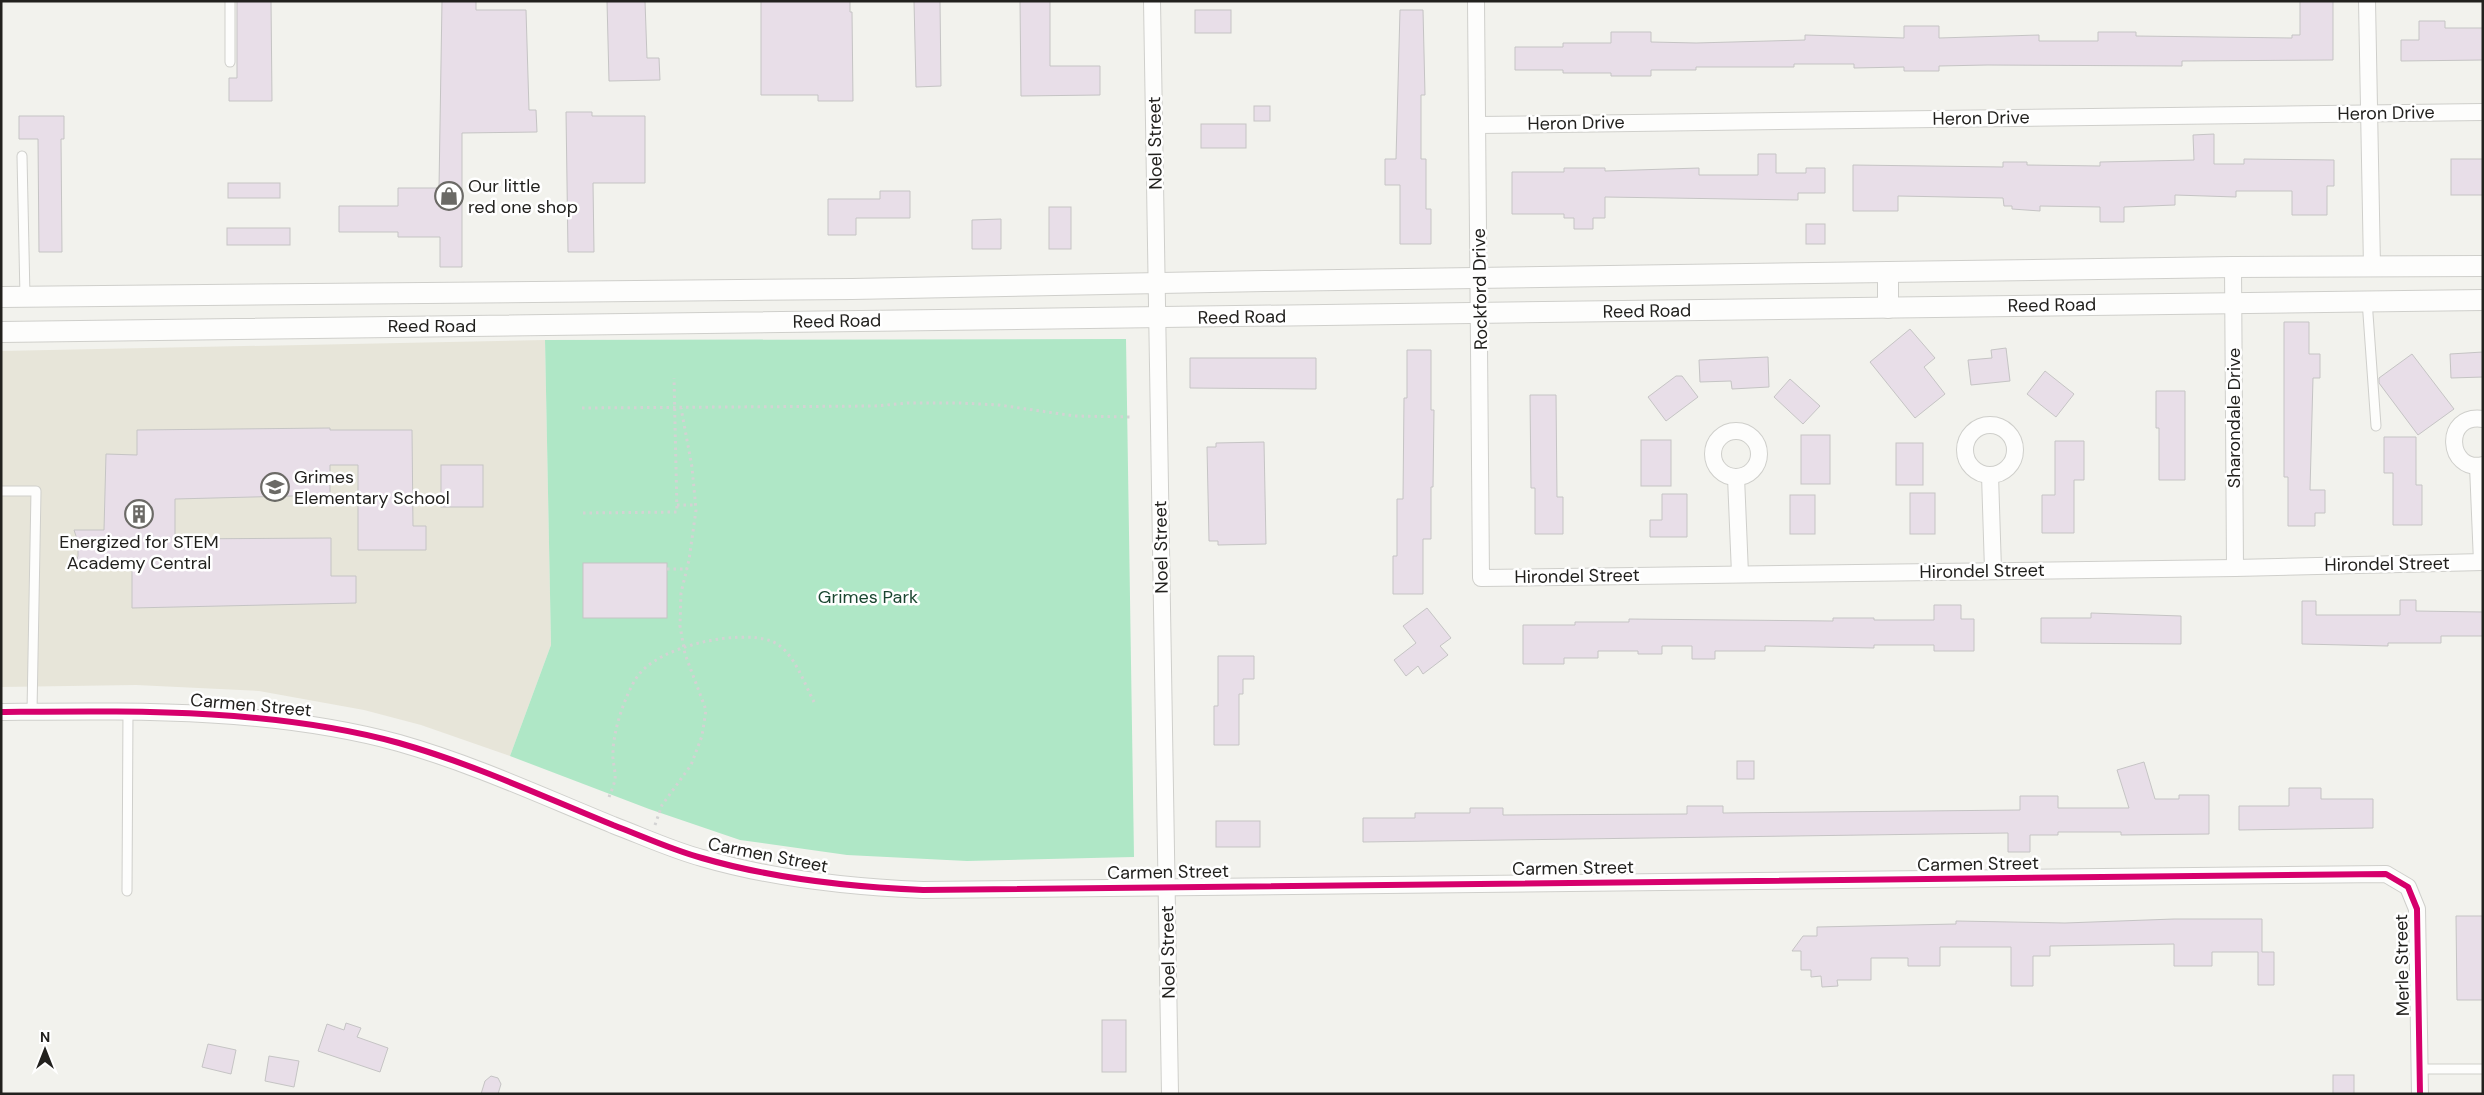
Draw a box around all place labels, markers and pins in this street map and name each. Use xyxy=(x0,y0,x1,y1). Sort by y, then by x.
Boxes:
place label: Our little red one shop xyxy=(468,174,578,219)
shop icon: Our little red one shop xyxy=(434,181,464,211)
place label: Grimes Elementary School xyxy=(294,465,450,510)
school or university icon: Grimes Elementary School xyxy=(260,472,290,502)
building icon: Energized for STEM Academy Central xyxy=(124,499,154,529)
place label: Energized for STEM Academy Central xyxy=(59,530,219,575)

